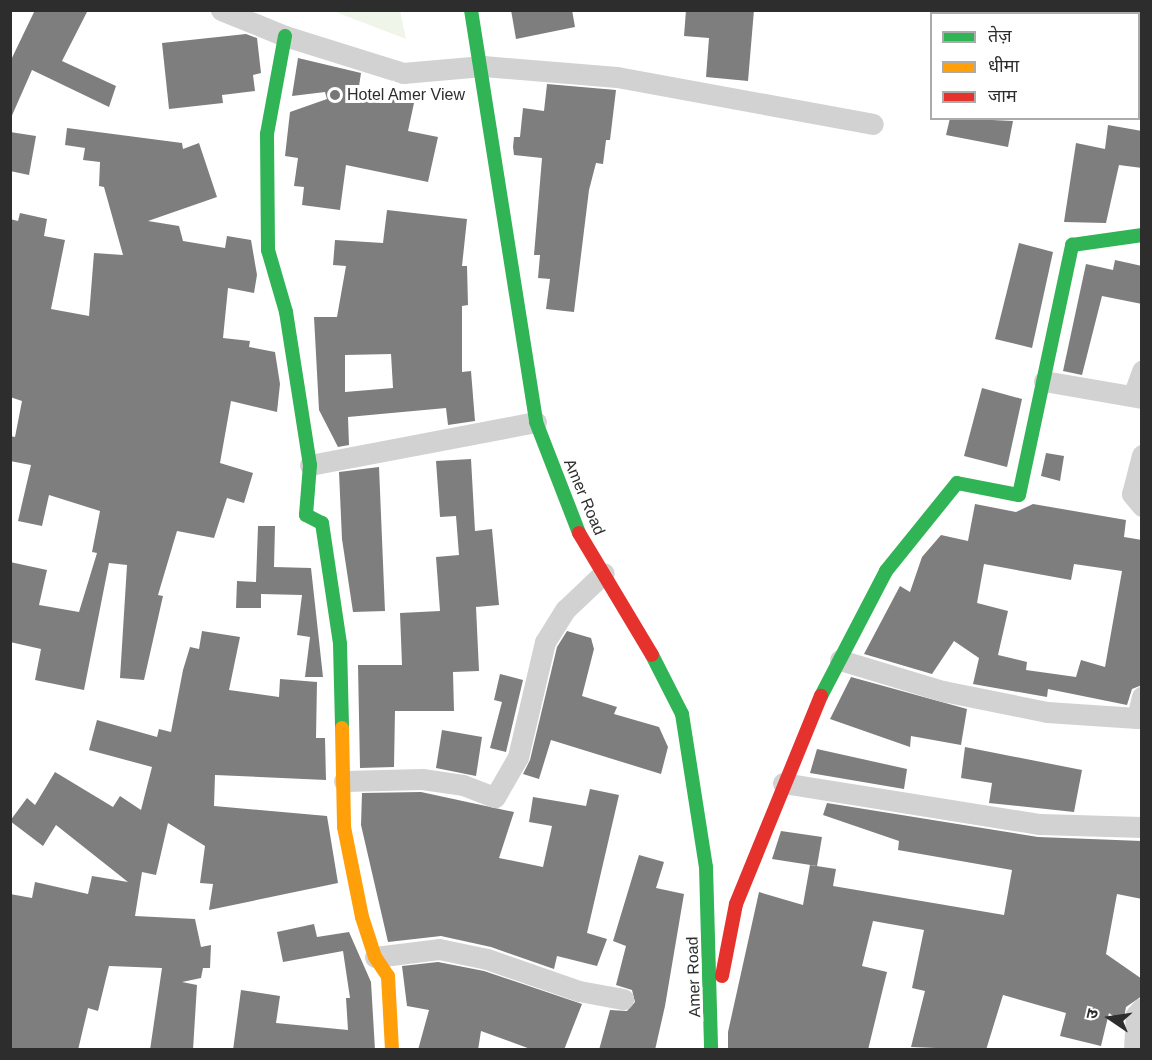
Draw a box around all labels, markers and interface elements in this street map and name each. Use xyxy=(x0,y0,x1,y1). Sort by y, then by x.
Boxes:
legend xyxy=(930,12,1140,120)
text: तेज़ xyxy=(988,26,1012,46)
text: धीमा xyxy=(988,56,1019,76)
place label: Hotel Amer View xyxy=(347,85,466,105)
text: जाम xyxy=(988,86,1017,106)
marker: Hotel Amer View xyxy=(328,88,342,102)
street label: Amer Road xyxy=(559,456,609,538)
street label: Amer Road xyxy=(683,936,705,1018)
north arrow xyxy=(1080,988,1140,1048)
text: उ xyxy=(1083,1007,1101,1020)

